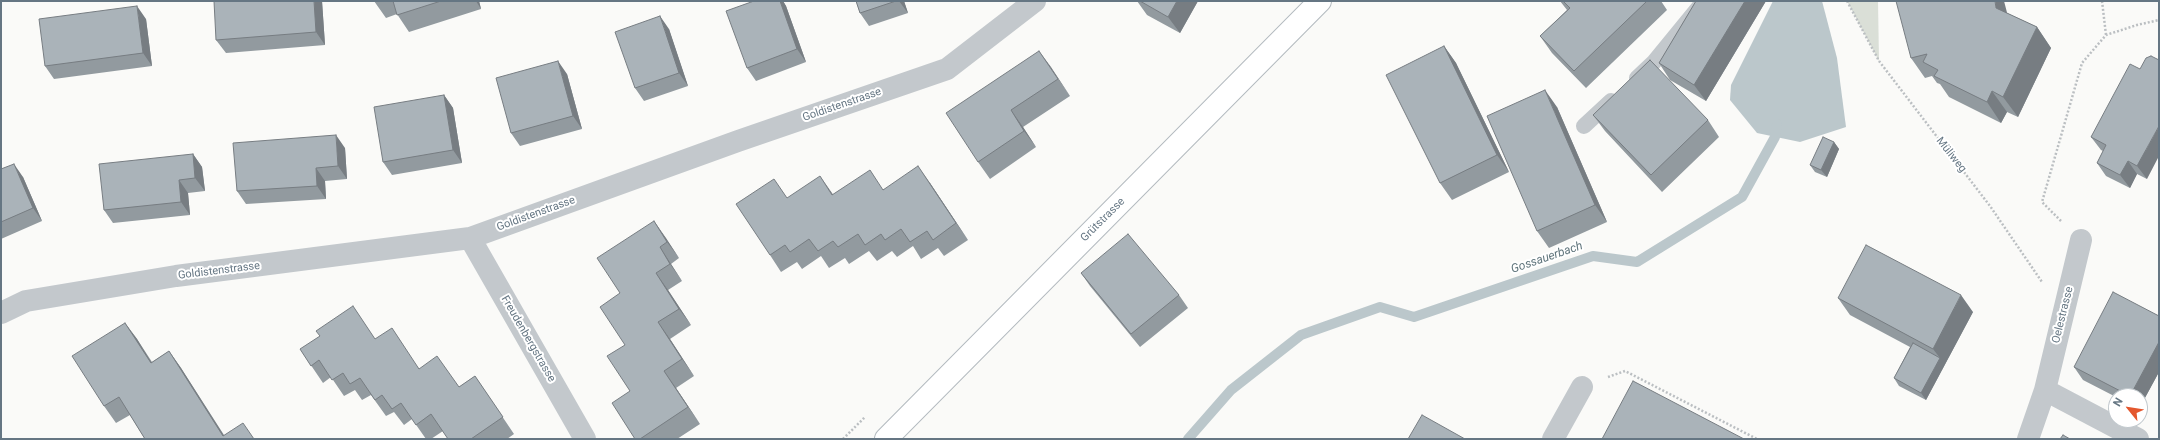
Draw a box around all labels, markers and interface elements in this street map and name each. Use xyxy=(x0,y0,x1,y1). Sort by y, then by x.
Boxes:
street label: Goldistenstrasse xyxy=(801,85,883,125)
street label: Müliweg xyxy=(1933,135,1969,175)
street label: Goldistenstrasse xyxy=(495,194,577,234)
street label: Grütstrasse xyxy=(1078,195,1128,245)
water label: Gossauerbach xyxy=(1509,239,1585,277)
street label: Goldistenstrasse xyxy=(177,259,261,283)
street label: Oelestrasse xyxy=(2050,285,2076,345)
street label: Freudenbergstrasse xyxy=(498,294,558,384)
north arrow xyxy=(2108,388,2148,428)
text: N xyxy=(2110,396,2126,409)

